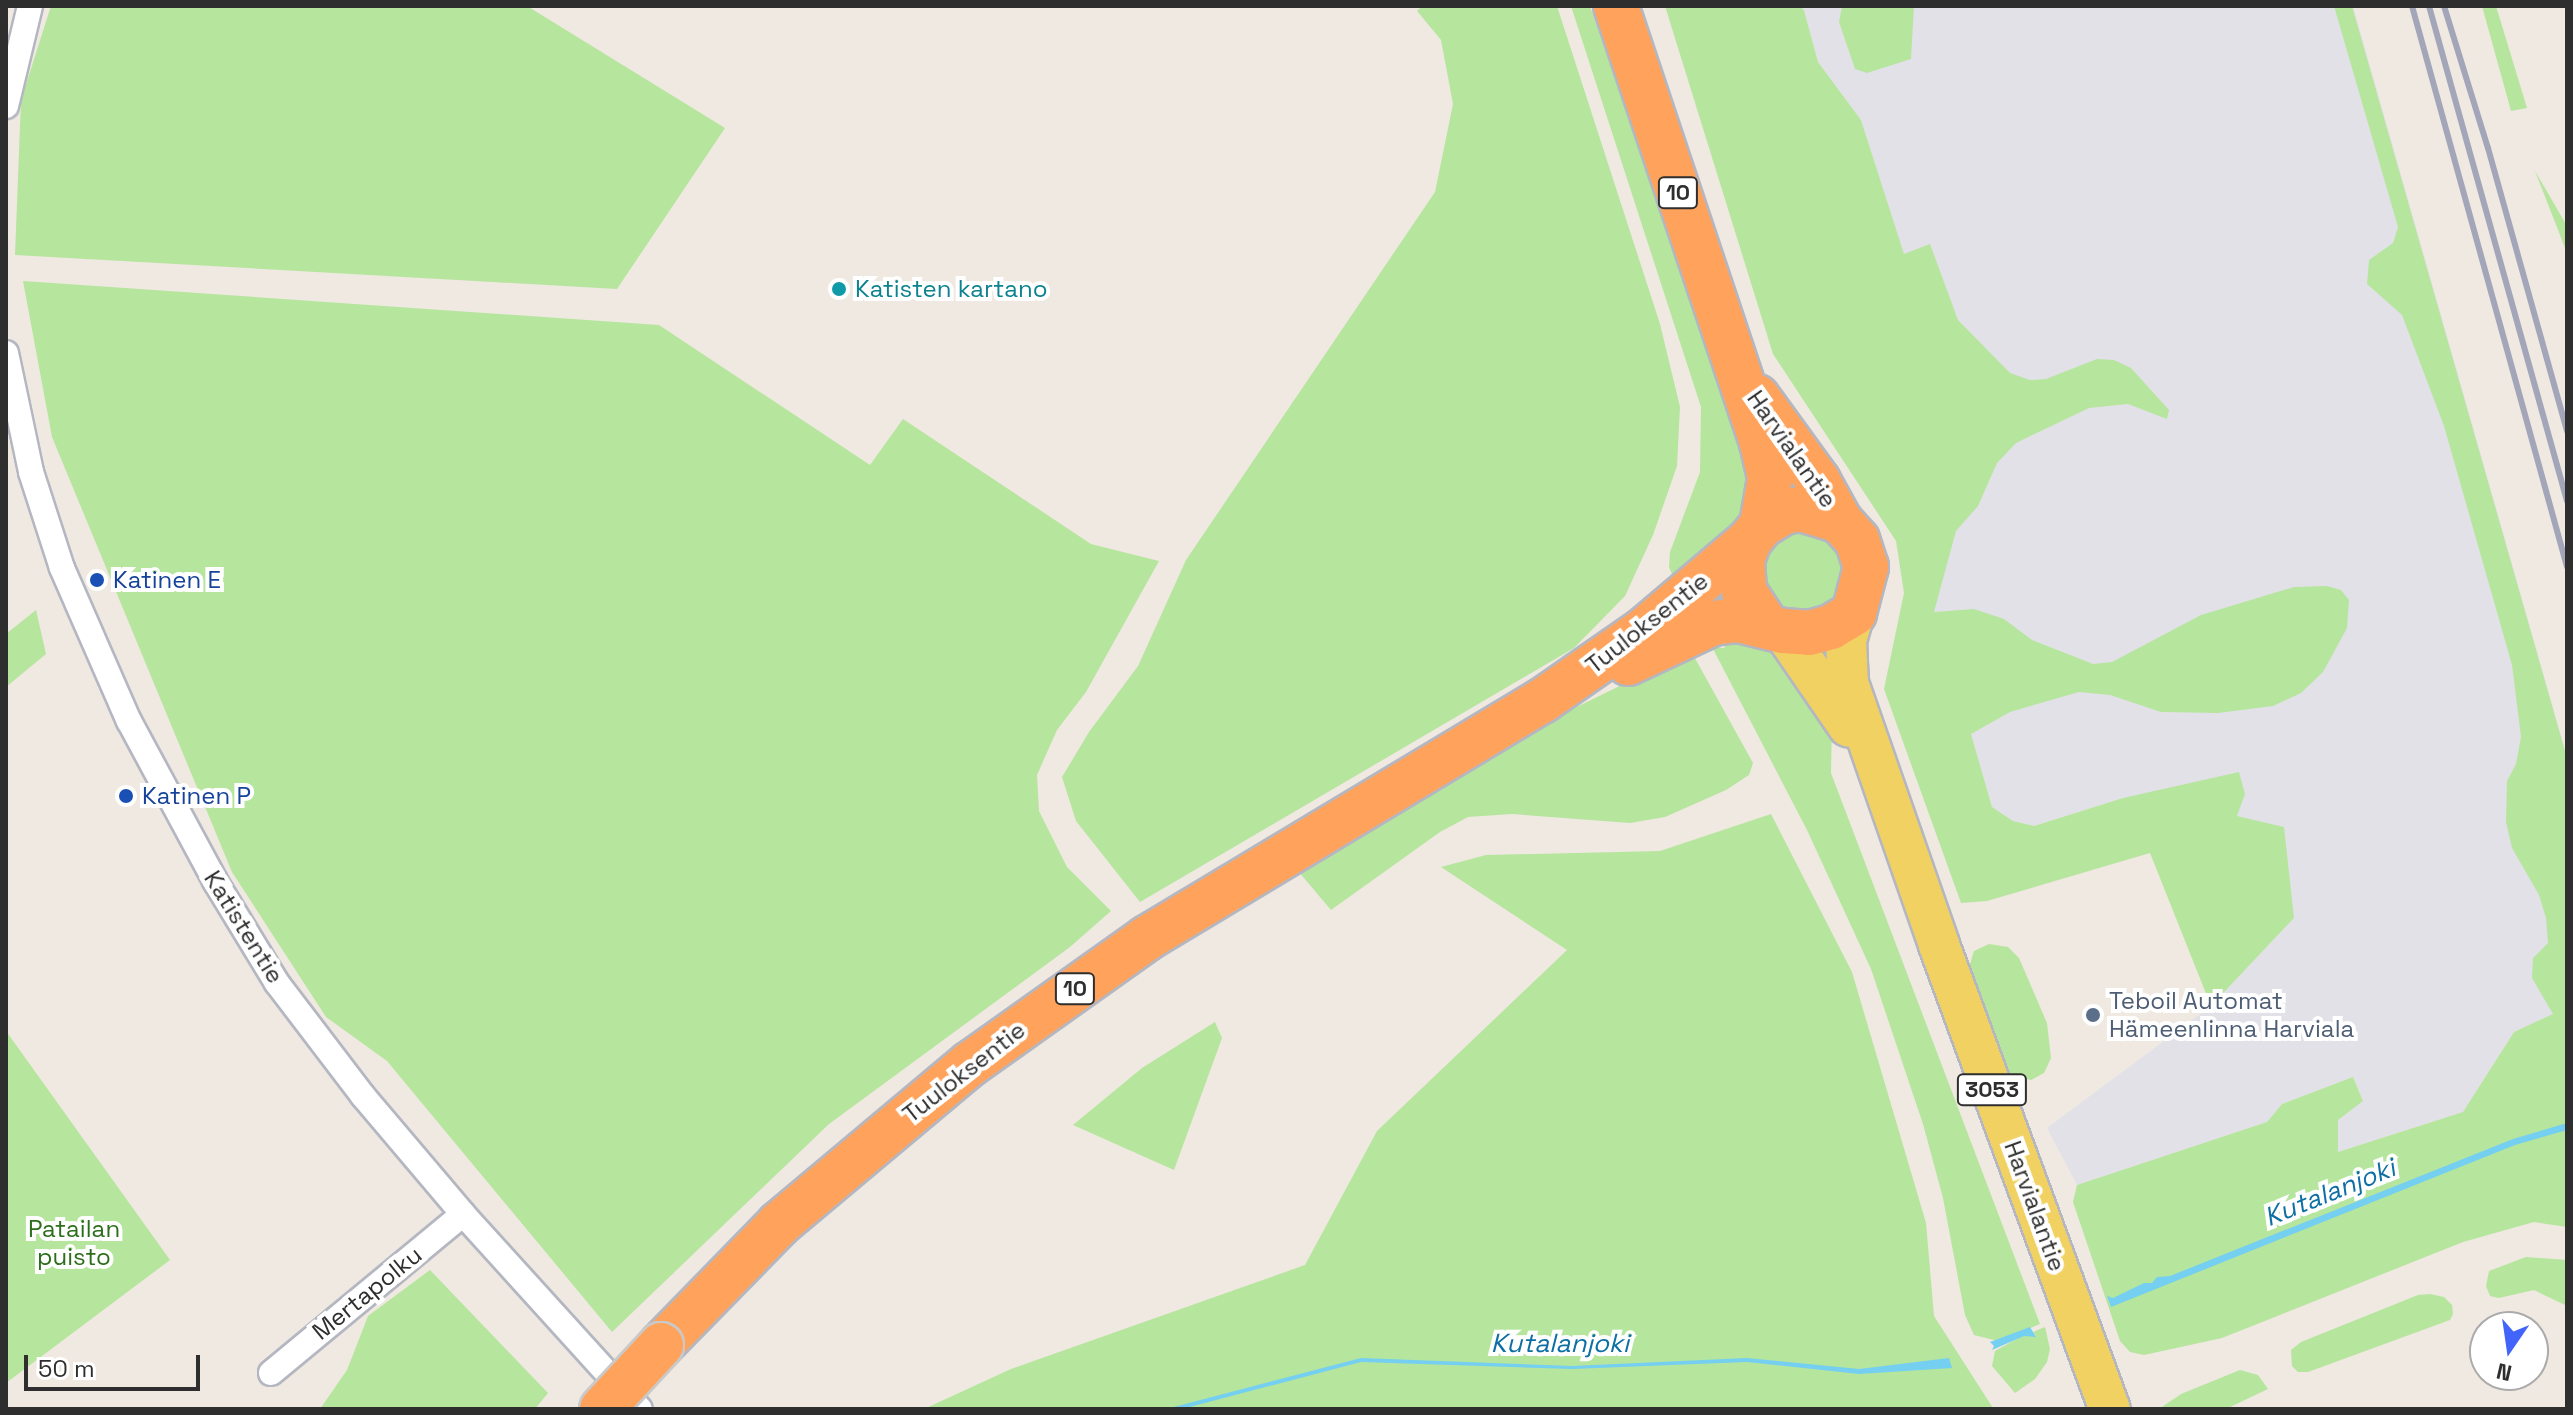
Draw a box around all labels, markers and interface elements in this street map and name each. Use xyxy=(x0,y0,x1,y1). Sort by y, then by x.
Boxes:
road number: 10 xyxy=(1656,175,1700,211)
place label: Katisten kartano xyxy=(855,275,1047,303)
marker: Katisten kartano xyxy=(830,280,848,298)
street label: Harvialantie xyxy=(1741,385,1843,513)
place label: Katinen E xyxy=(113,566,221,594)
street label: Tuuloksentie xyxy=(1580,566,1714,680)
marker: Katinen E xyxy=(88,571,106,589)
place label: Katinen P xyxy=(142,782,251,810)
marker: Katinen P xyxy=(117,787,135,805)
street label: Katistentie xyxy=(198,865,290,989)
road number: 10 xyxy=(1053,971,1097,1007)
place label: Teboil Automat Hämeenlinna Harviala xyxy=(2109,987,2354,1043)
marker: Teboil Automat Hämeenlinna Harviala xyxy=(2084,1006,2102,1024)
street label: Tuuloksentie xyxy=(897,1015,1031,1129)
road number: 3053 xyxy=(1956,1072,2028,1108)
street label: Harvialantie xyxy=(1998,1137,2072,1275)
water label: Kutalanjoki xyxy=(2260,1153,2400,1233)
park label: Patailan puisto xyxy=(28,1215,120,1271)
street label: Mertapolku xyxy=(306,1240,428,1346)
north arrow xyxy=(2469,1311,2549,1391)
water label: Kutalanjoki xyxy=(1491,1328,1629,1360)
scale bar xyxy=(28,1339,204,1389)
text: 50 m xyxy=(38,1353,95,1384)
text: N xyxy=(2494,1357,2514,1388)

